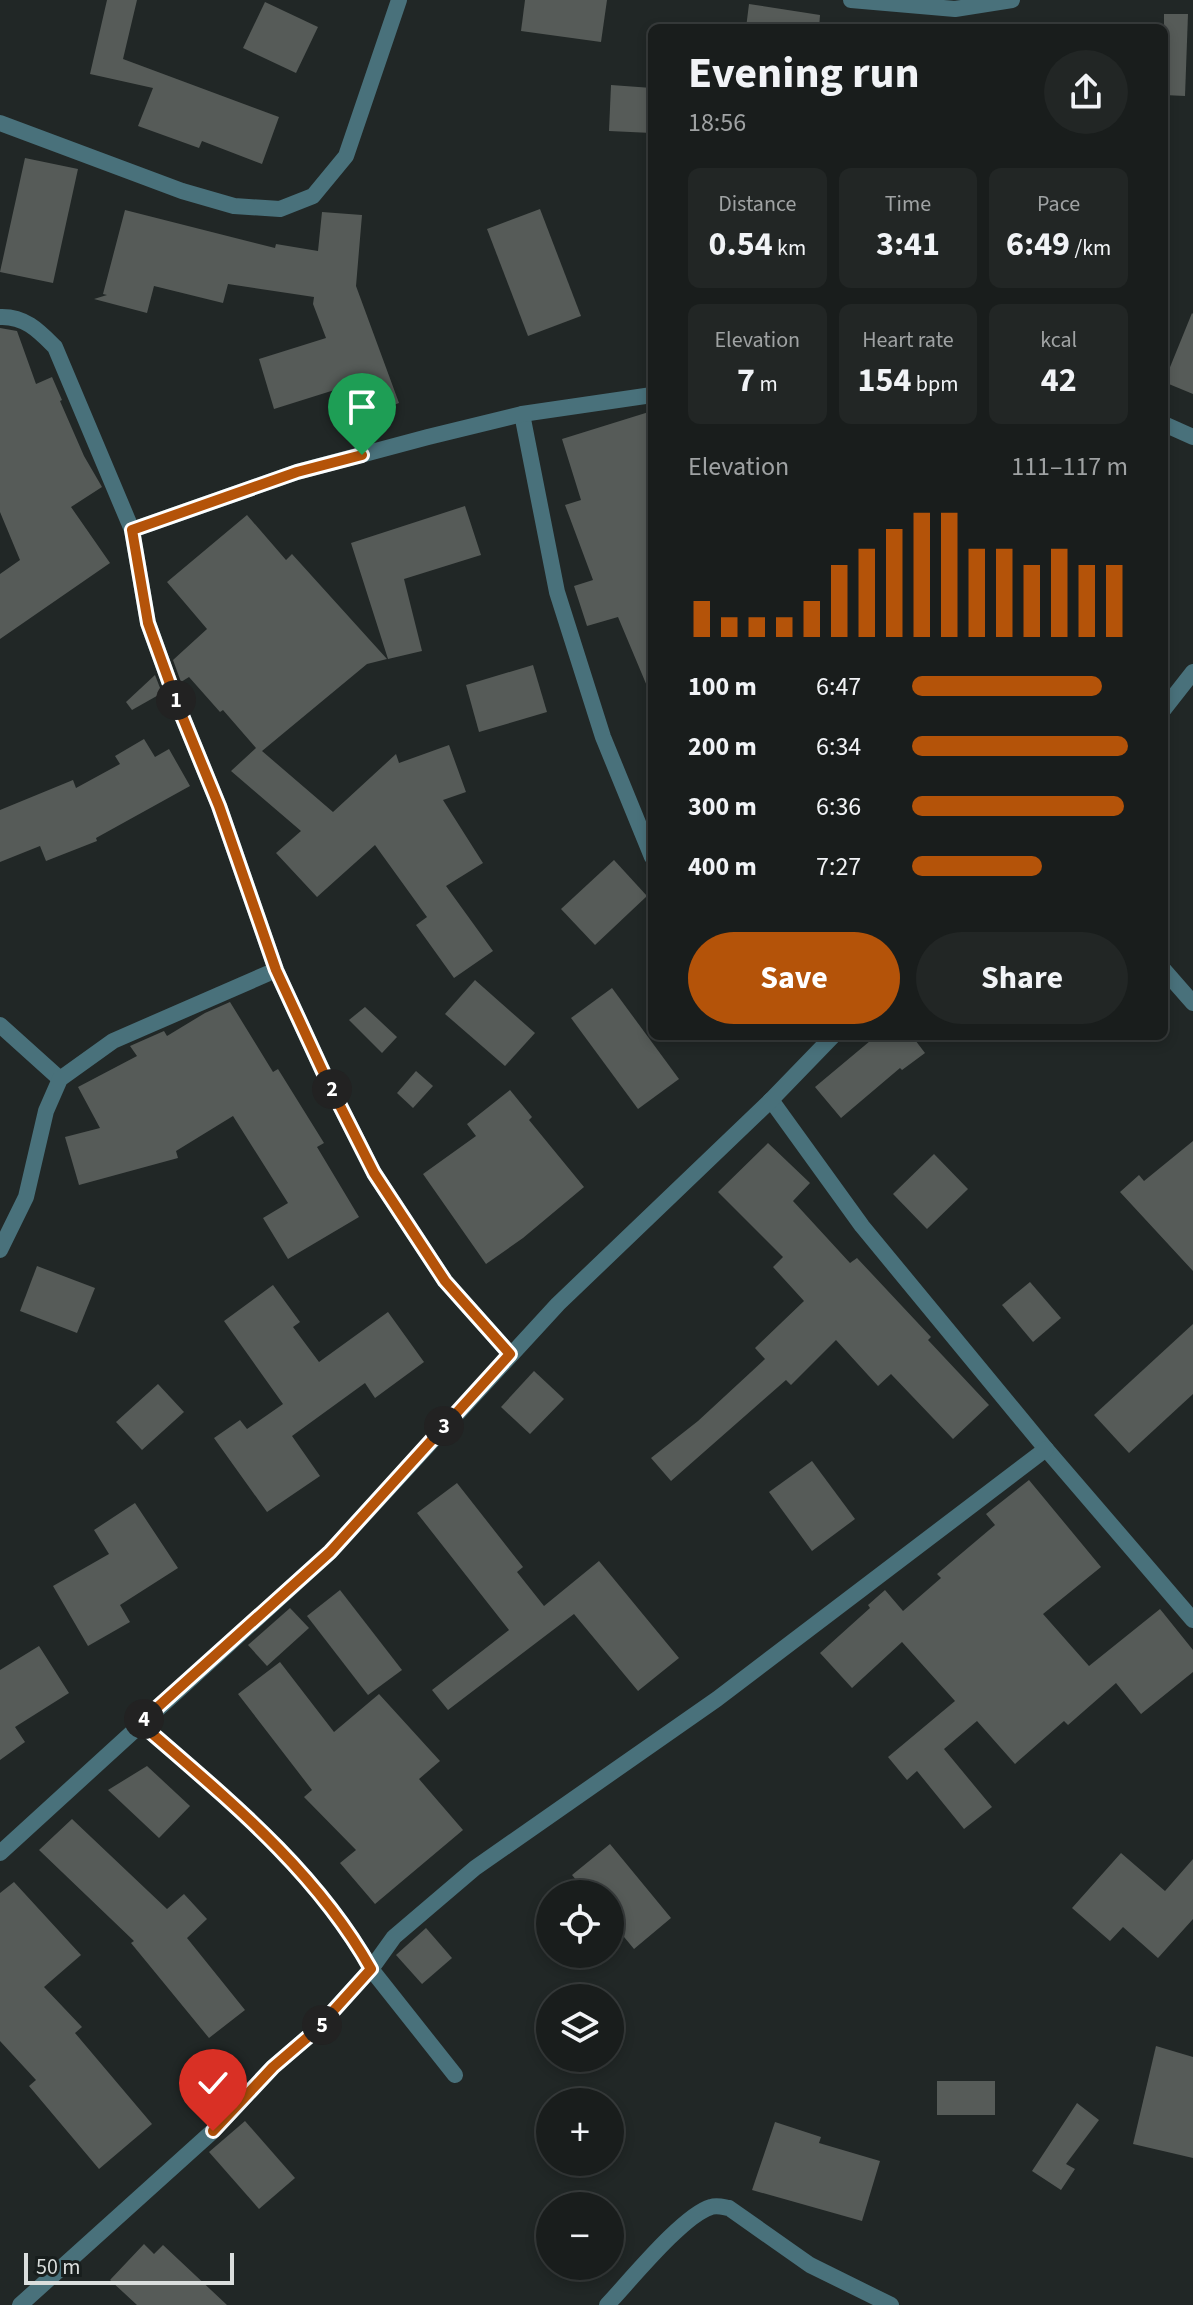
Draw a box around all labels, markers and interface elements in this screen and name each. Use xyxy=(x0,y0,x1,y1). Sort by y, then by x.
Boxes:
text: Evening run xyxy=(688,42,920,105)
button: share xyxy=(1044,50,1128,134)
text: 18:56 xyxy=(688,104,746,141)
text: Distance xyxy=(718,188,796,220)
text: Time xyxy=(885,188,931,220)
text: Pace xyxy=(1037,188,1080,220)
text: 0.54 xyxy=(709,220,773,269)
text: 3:41 xyxy=(876,220,940,269)
text: 6:49 xyxy=(1006,220,1070,269)
text: km xyxy=(773,232,806,264)
text: /km xyxy=(1070,232,1111,264)
text: Elevation xyxy=(714,324,800,356)
text: Heart rate xyxy=(862,324,954,356)
text: kcal xyxy=(1040,324,1077,356)
text: 7 xyxy=(737,356,755,405)
text: 154 xyxy=(858,356,911,405)
text: 42 xyxy=(1041,356,1077,405)
text: m xyxy=(755,368,778,400)
text: bpm xyxy=(911,368,958,400)
pin xyxy=(328,373,396,455)
icon: arrive xyxy=(340,385,384,429)
text: Elevation xyxy=(688,448,789,485)
text: 111–117 m xyxy=(1011,448,1128,485)
text: 100 m xyxy=(688,668,757,705)
text: 6:47 xyxy=(816,668,861,705)
pin: 1 xyxy=(156,680,196,720)
text: 1 xyxy=(170,684,182,716)
text: 200 m xyxy=(688,728,757,765)
text: 6:34 xyxy=(816,728,861,765)
text: 300 m xyxy=(688,788,757,825)
text: 6:36 xyxy=(816,788,861,825)
text: 400 m xyxy=(688,848,757,885)
text: 7:27 xyxy=(816,848,861,885)
button: Save xyxy=(688,932,900,1024)
button: Share xyxy=(916,932,1128,1024)
pin: 2 xyxy=(312,1069,352,1109)
text: 2 xyxy=(326,1073,338,1105)
pin: 3 xyxy=(424,1406,464,1446)
text: 3 xyxy=(438,1410,450,1442)
pin: 4 xyxy=(124,1699,164,1739)
text: 4 xyxy=(138,1703,150,1735)
map controls xyxy=(536,1880,624,2280)
button: locate xyxy=(536,1880,624,1968)
button: layers xyxy=(536,1984,624,2072)
pin: 5 xyxy=(302,2005,342,2045)
text: 5 xyxy=(316,2009,328,2041)
pin xyxy=(179,2049,247,2131)
icon: check xyxy=(191,2061,235,2105)
button: + xyxy=(536,2088,624,2176)
button: − xyxy=(536,2192,624,2280)
scale bar xyxy=(24,2249,234,2285)
text: 50 m xyxy=(36,2251,81,2283)

